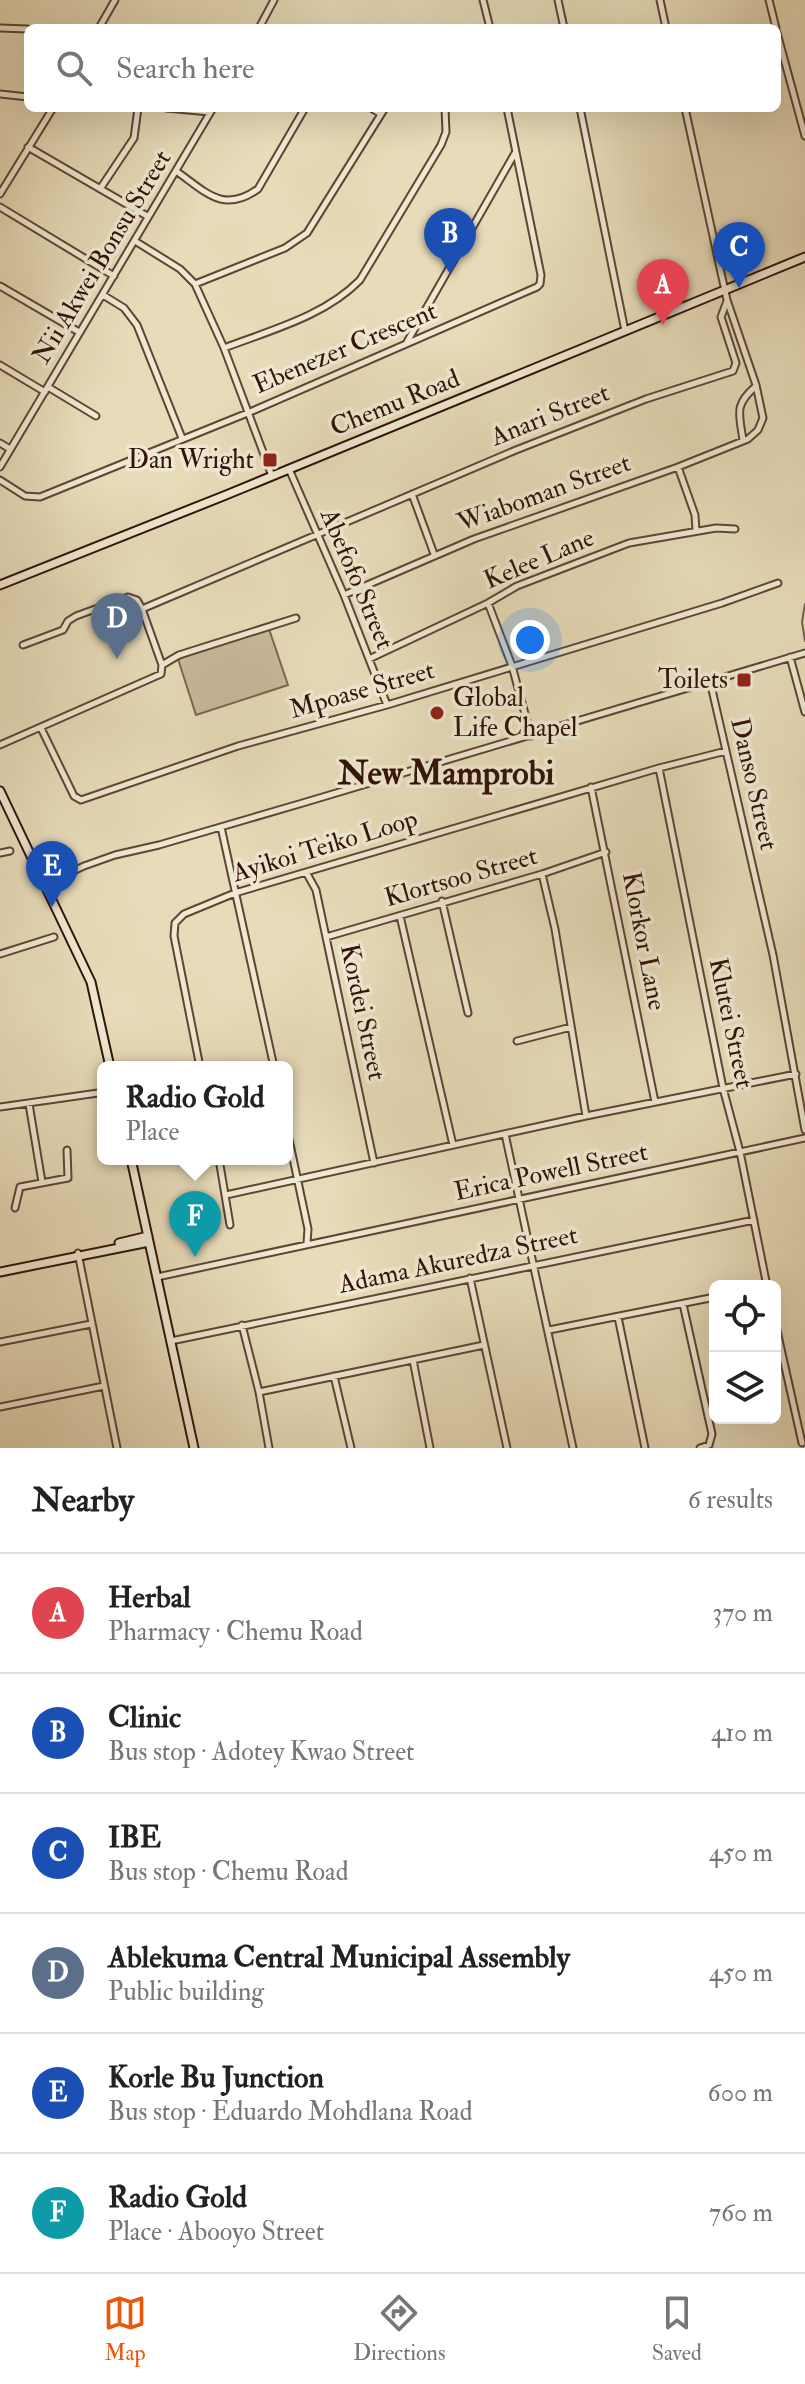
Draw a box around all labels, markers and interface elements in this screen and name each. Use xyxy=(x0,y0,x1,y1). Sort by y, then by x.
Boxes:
search box xyxy=(24,24,781,112)
icon: search xyxy=(52,46,96,90)
text: Search here xyxy=(116,50,255,87)
street label: Nii Akwei Bonsu Street xyxy=(26,144,178,370)
pin: B xyxy=(424,208,476,274)
pin: C xyxy=(713,222,765,288)
pin: A xyxy=(637,259,689,325)
street label: Ebenezer Crescent xyxy=(248,295,442,401)
street label: Chemu Road xyxy=(326,362,465,443)
street label: Anari Street xyxy=(485,377,614,454)
place label: Dan Wright xyxy=(128,444,254,476)
street label: Wiaboman Street xyxy=(452,447,635,539)
marker: Dan Wright xyxy=(261,451,279,469)
street label: Abefofo Street xyxy=(313,503,401,654)
street label: Kelee Lane xyxy=(479,522,599,596)
pin: D xyxy=(91,593,143,659)
your location xyxy=(510,620,550,660)
street label: Mpoase Street xyxy=(286,654,438,727)
place label: Toilets xyxy=(658,664,728,696)
marker: Toilets xyxy=(735,671,753,689)
place label: Global Life Chapel xyxy=(453,682,578,745)
marker: Global Life Chapel xyxy=(428,704,446,722)
street label: Danso Street xyxy=(723,715,785,853)
district label: New Mamprobi xyxy=(337,752,554,795)
street label: Ayikoi Teiko Loop xyxy=(228,803,422,891)
street label: Klortsoo Street xyxy=(381,840,541,914)
pin: E xyxy=(26,841,78,907)
street label: Klorkor Lane xyxy=(615,869,673,1013)
street label: Kordei Street xyxy=(333,941,393,1083)
street label: Klutei Street xyxy=(702,955,760,1091)
popup xyxy=(97,1061,293,1165)
text: Radio Gold xyxy=(126,1079,264,1116)
text: Place xyxy=(126,1116,179,1148)
street label: Erica Powell Street xyxy=(451,1136,651,1208)
pin: F xyxy=(169,1191,221,1257)
street label: Adama Akuredza Street xyxy=(335,1219,580,1301)
map controls xyxy=(709,1280,781,1424)
button: locate xyxy=(709,1280,781,1352)
button: layers xyxy=(709,1352,781,1424)
text: Nearby xyxy=(32,1479,134,1522)
text: 6 results xyxy=(688,1484,773,1516)
text: Herbal xyxy=(108,1579,191,1616)
text: A xyxy=(50,1597,66,1629)
text: 370 m xyxy=(712,1597,773,1629)
text: Pharmacy · Chemu Road xyxy=(108,1616,363,1648)
text: Clinic xyxy=(108,1699,181,1736)
text: B xyxy=(49,1717,67,1749)
text: 410 m xyxy=(711,1717,773,1749)
text: Bus stop · Adotey Kwao Street xyxy=(108,1736,415,1768)
text: IBE xyxy=(108,1819,161,1856)
text: C xyxy=(48,1837,68,1869)
text: 450 m xyxy=(709,1837,773,1869)
text: Bus stop · Chemu Road xyxy=(108,1856,349,1888)
text: Ablekuma Central Municipal Assembly xyxy=(108,1939,570,1976)
text: D xyxy=(47,1957,69,1989)
text: 450 m xyxy=(709,1957,773,1989)
text: Public building xyxy=(108,1976,264,2008)
text: Korle Bu Junction xyxy=(108,2059,324,2096)
text: E xyxy=(49,2077,67,2109)
text: 600 m xyxy=(708,2077,773,2109)
text: Bus stop · Eduardo Mohdlana Road xyxy=(108,2096,473,2128)
text: Radio Gold xyxy=(108,2179,247,2216)
text: F xyxy=(50,2197,66,2229)
text: 760 m xyxy=(709,2197,773,2229)
text: Place · Abooyo Street xyxy=(108,2216,324,2248)
tab: Map xyxy=(103,2291,147,2367)
tab: Directions xyxy=(353,2291,446,2367)
tab: Saved xyxy=(652,2291,702,2367)

